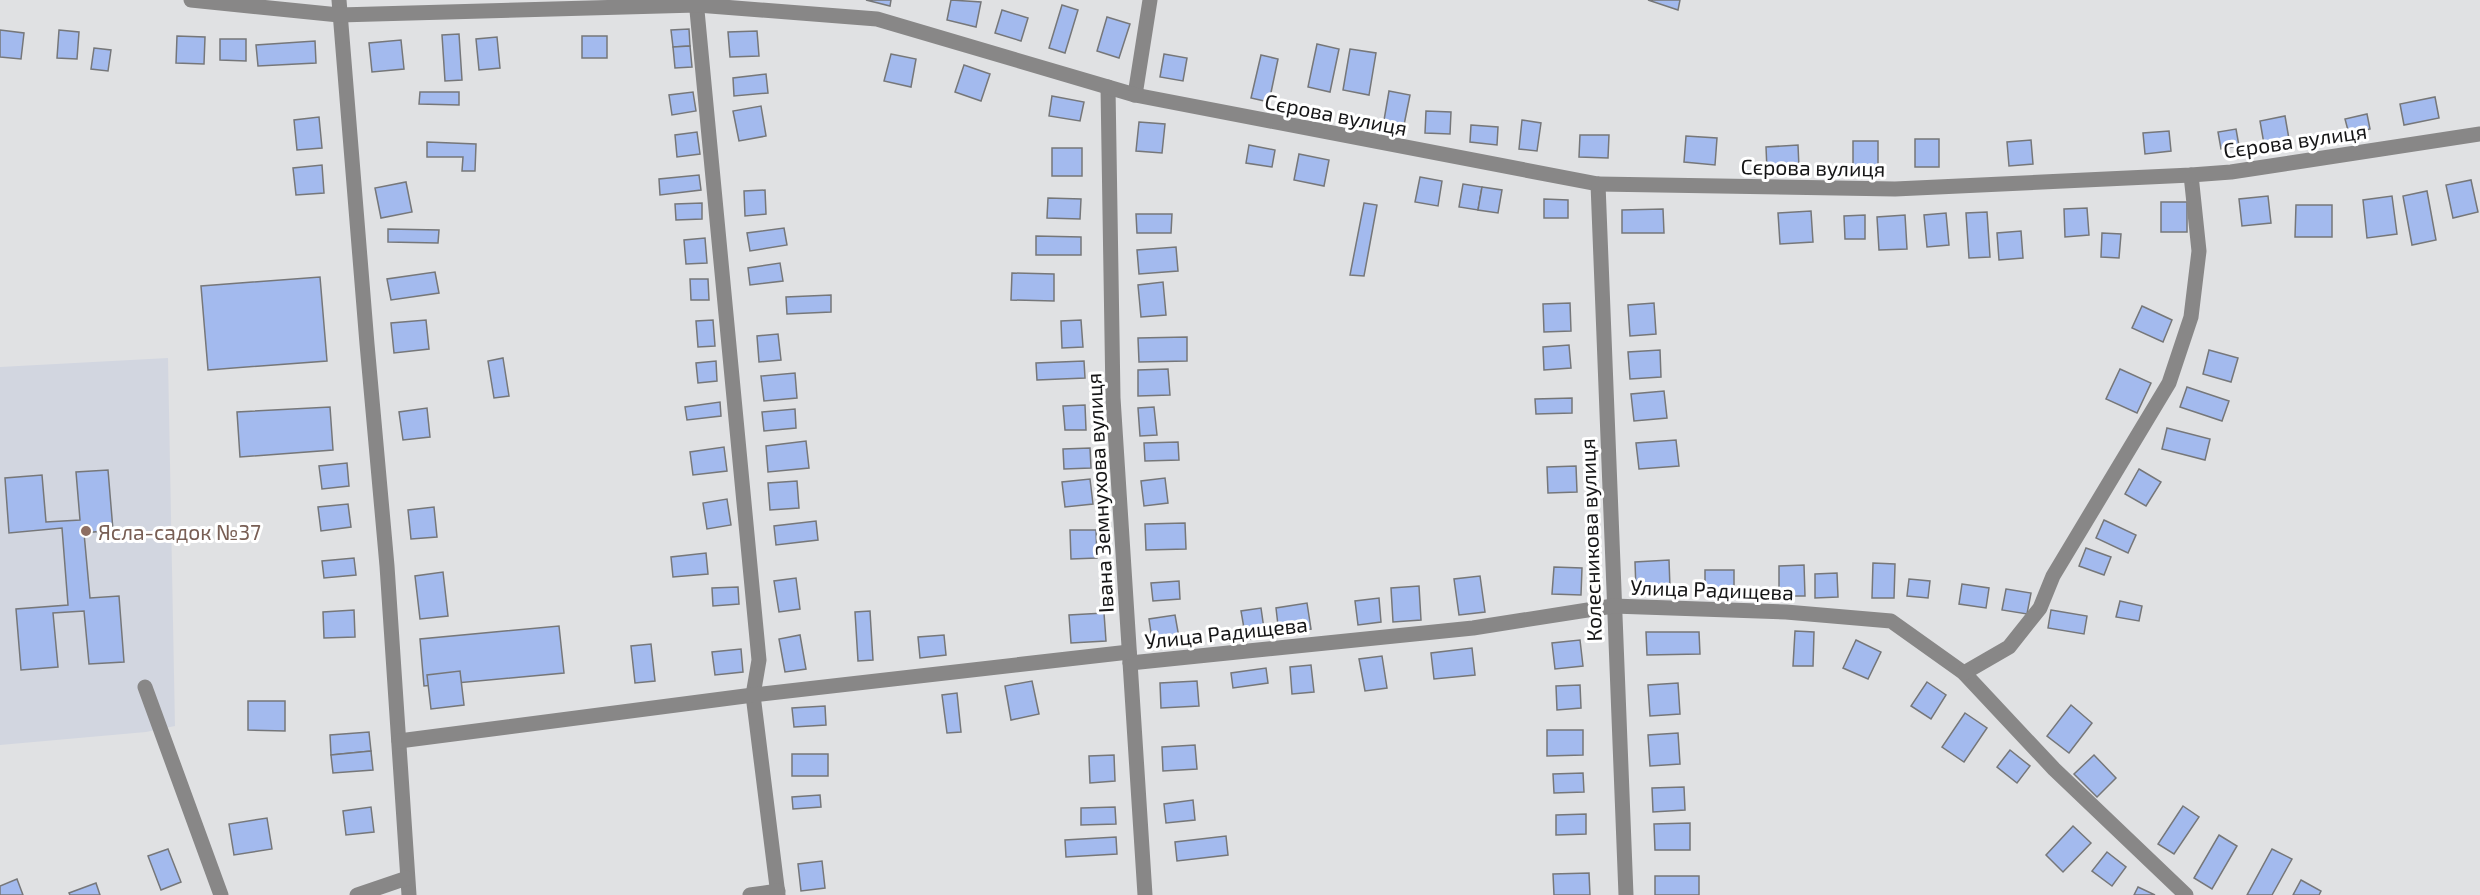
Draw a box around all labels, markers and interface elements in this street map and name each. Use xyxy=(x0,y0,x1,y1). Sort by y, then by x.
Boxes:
street label: Сєрова вулиця xyxy=(1262,88,1409,141)
street label: Сєрова вулиця xyxy=(2222,118,2368,163)
street label: Сєрова вулиця xyxy=(1740,153,1885,182)
street label: Івана Земнухова вулиця xyxy=(1080,372,1119,613)
street label: Колесникова вулиця xyxy=(1574,438,1607,642)
place label: Ясла-садок №37 xyxy=(98,519,261,544)
marker: Ясла-садок №37 xyxy=(79,524,93,538)
street label: Улица Радищева xyxy=(1630,574,1794,604)
street label: Улица Радищева xyxy=(1143,611,1309,653)

